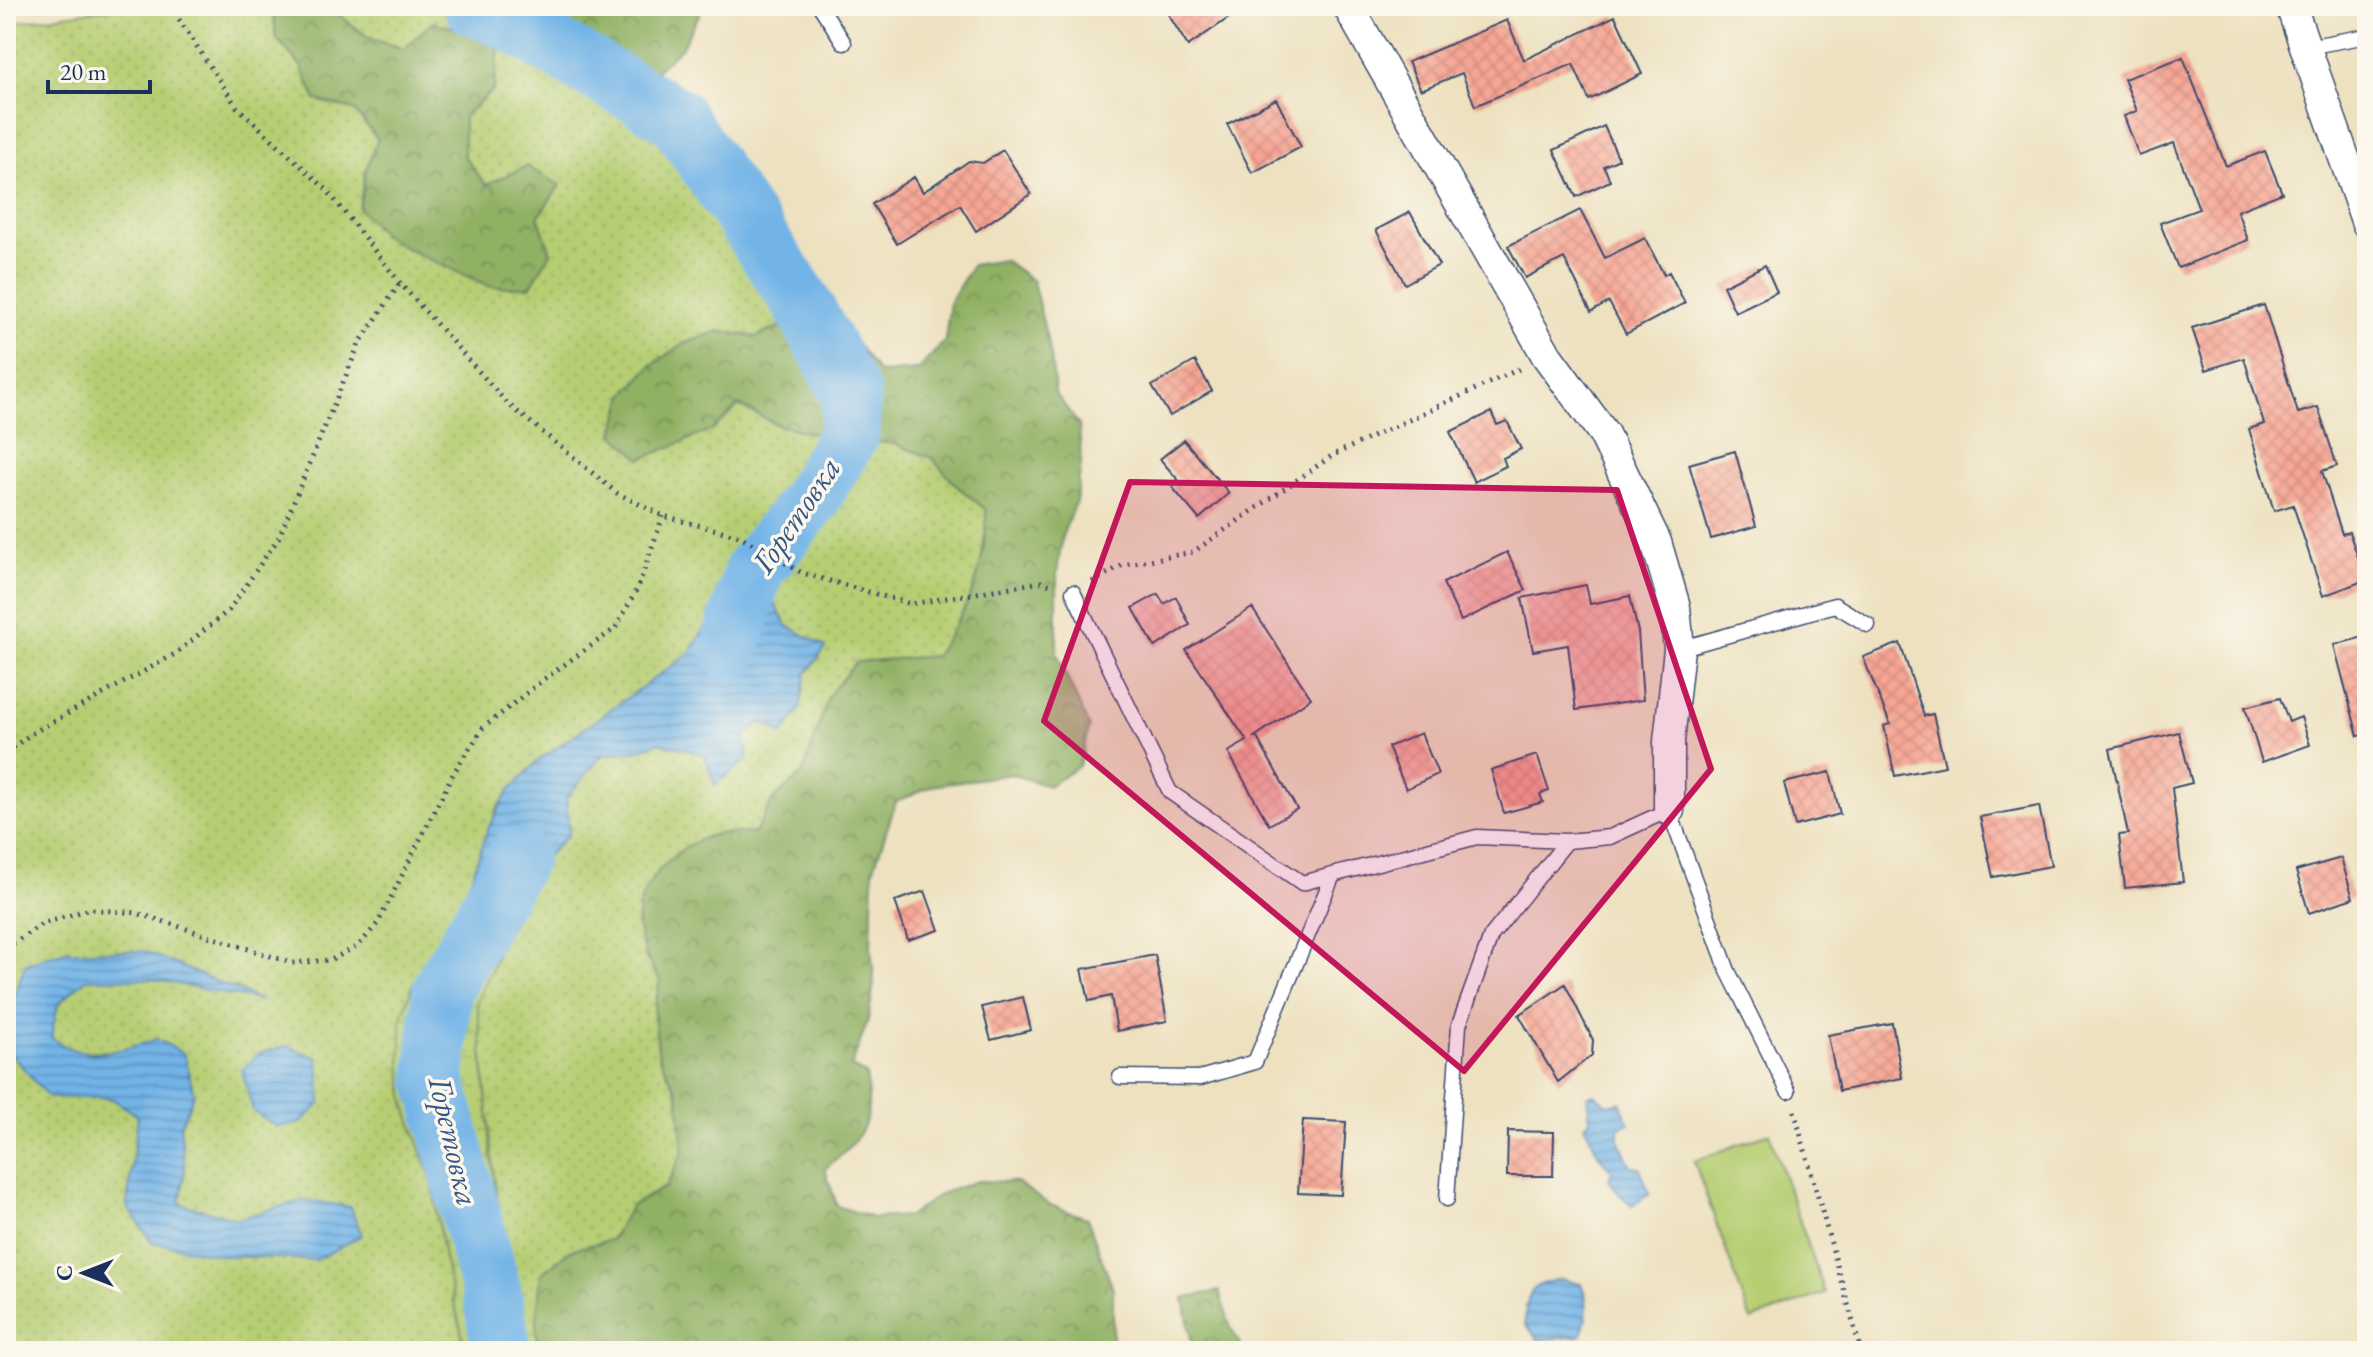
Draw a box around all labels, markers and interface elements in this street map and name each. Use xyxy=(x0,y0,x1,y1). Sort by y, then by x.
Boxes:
scale bar xyxy=(48,44,150,94)
text: 20 m xyxy=(60,56,107,87)
water label: Горетовка xyxy=(741,449,850,582)
water label: Горетовка xyxy=(419,1071,489,1210)
north arrow xyxy=(44,1233,124,1313)
text: С xyxy=(50,1265,79,1281)

